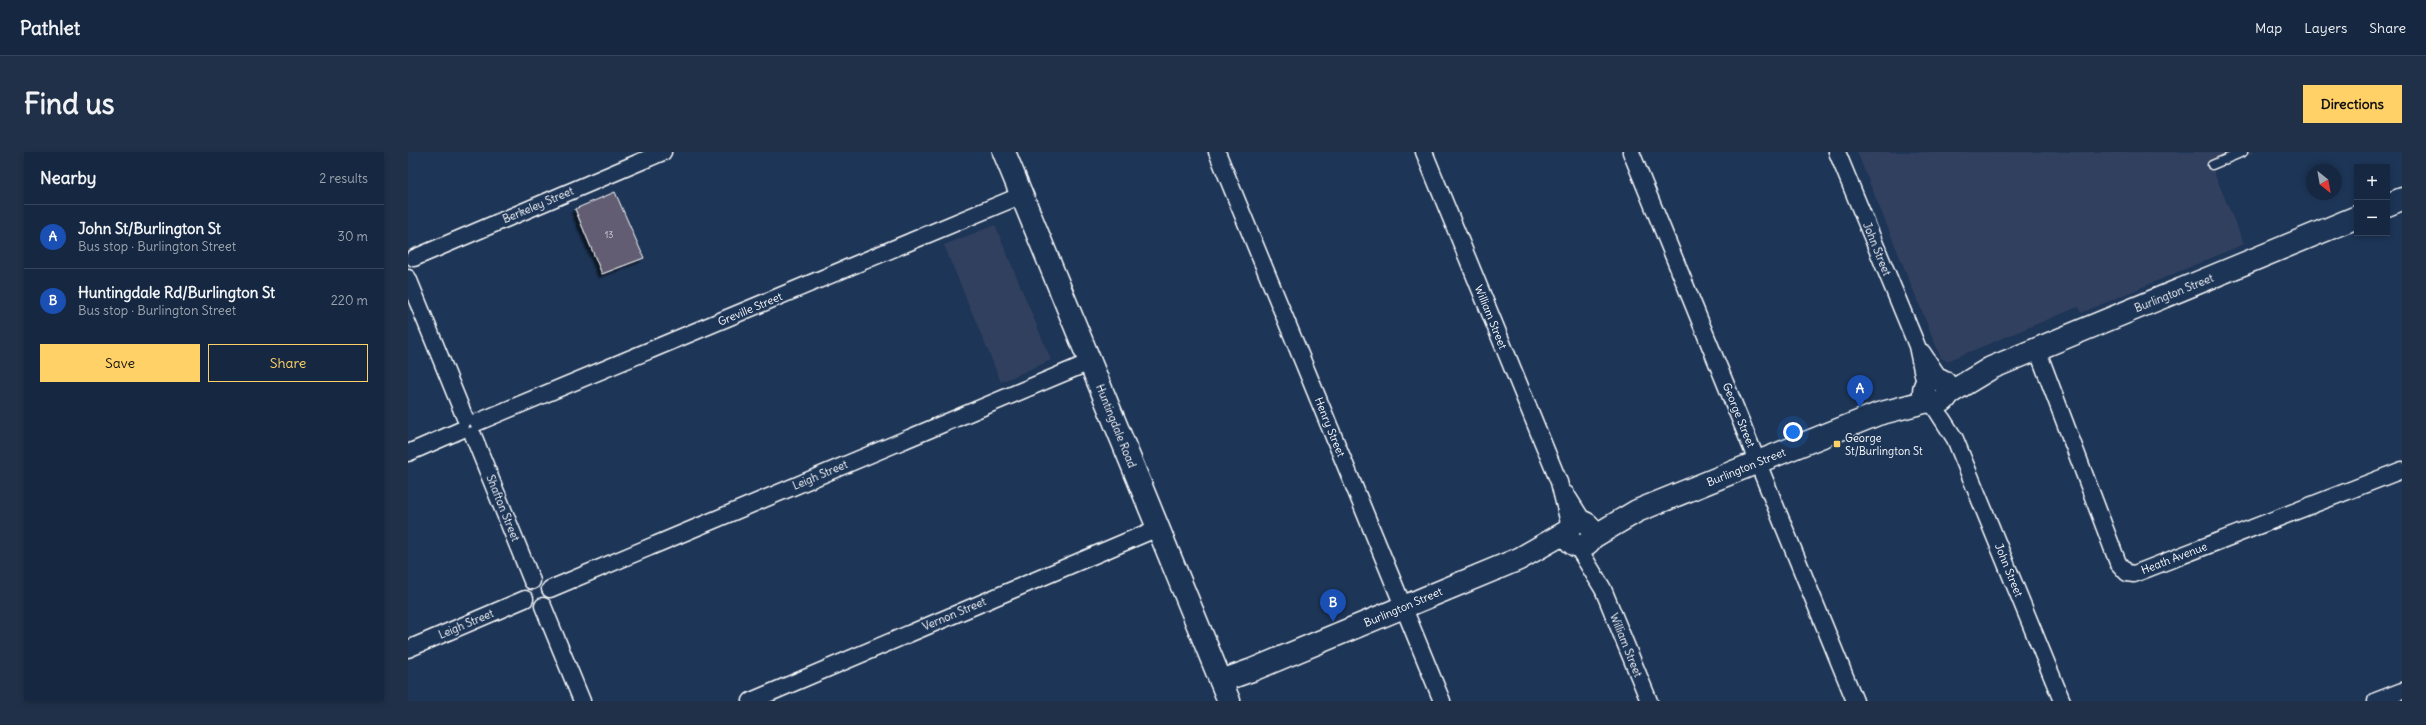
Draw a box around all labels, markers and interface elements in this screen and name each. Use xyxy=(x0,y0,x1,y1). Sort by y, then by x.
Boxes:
text: Pathlet xyxy=(20,16,80,40)
text: Map xyxy=(2255,19,2282,37)
text: Layers xyxy=(2304,19,2347,37)
text: Share xyxy=(2369,19,2406,37)
button: Directions xyxy=(2303,85,2402,123)
text: Find us xyxy=(24,86,115,122)
north arrow xyxy=(2306,164,2342,200)
map controls xyxy=(2354,164,2390,236)
button: + xyxy=(2354,164,2390,200)
text: Nearby xyxy=(40,167,96,189)
text: 2 results xyxy=(319,170,368,187)
street label: Berkeley Street xyxy=(500,184,576,226)
button: − xyxy=(2354,200,2390,236)
text: John St/Burlington St xyxy=(78,219,221,238)
street label: John Street xyxy=(1860,220,1894,278)
text: A xyxy=(49,228,57,245)
text: 30 m xyxy=(338,228,368,245)
house number: 13 xyxy=(605,229,613,240)
text: Bus stop · Burlington Street xyxy=(78,238,236,255)
street label: Burlington Street xyxy=(2133,271,2216,315)
text: Huntingdale Rd/Burlington St xyxy=(78,283,275,302)
street label: William Street xyxy=(1472,283,1510,351)
street label: Greville Street xyxy=(716,289,785,329)
text: B xyxy=(49,292,57,309)
text: 220 m xyxy=(331,292,368,309)
text: Bus stop · Burlington Street xyxy=(78,302,236,319)
button: Save xyxy=(40,344,200,382)
button: Share xyxy=(208,344,368,382)
pin: A xyxy=(1847,375,1873,408)
street label: George Street xyxy=(1720,381,1758,450)
street label: Huntingdale Road xyxy=(1093,382,1139,470)
street label: Henry Street xyxy=(1312,395,1348,459)
your location xyxy=(1783,422,1803,442)
place label: George St/Burlington St xyxy=(1845,431,1923,458)
marker: George St/Burlington St xyxy=(1832,439,1842,449)
street label: Burlington Street xyxy=(1705,445,1788,489)
street label: Leigh Street xyxy=(790,457,850,493)
street label: Shafton Street xyxy=(483,473,523,544)
street label: Heath Avenue xyxy=(2139,539,2209,577)
street label: John Street xyxy=(1992,541,2026,599)
street label: Burlington Street xyxy=(1362,584,1445,630)
pin: B xyxy=(1320,589,1346,622)
street label: Vernon Street xyxy=(920,594,988,634)
street label: Leigh Street xyxy=(436,606,496,642)
street label: William Street xyxy=(1607,611,1645,679)

